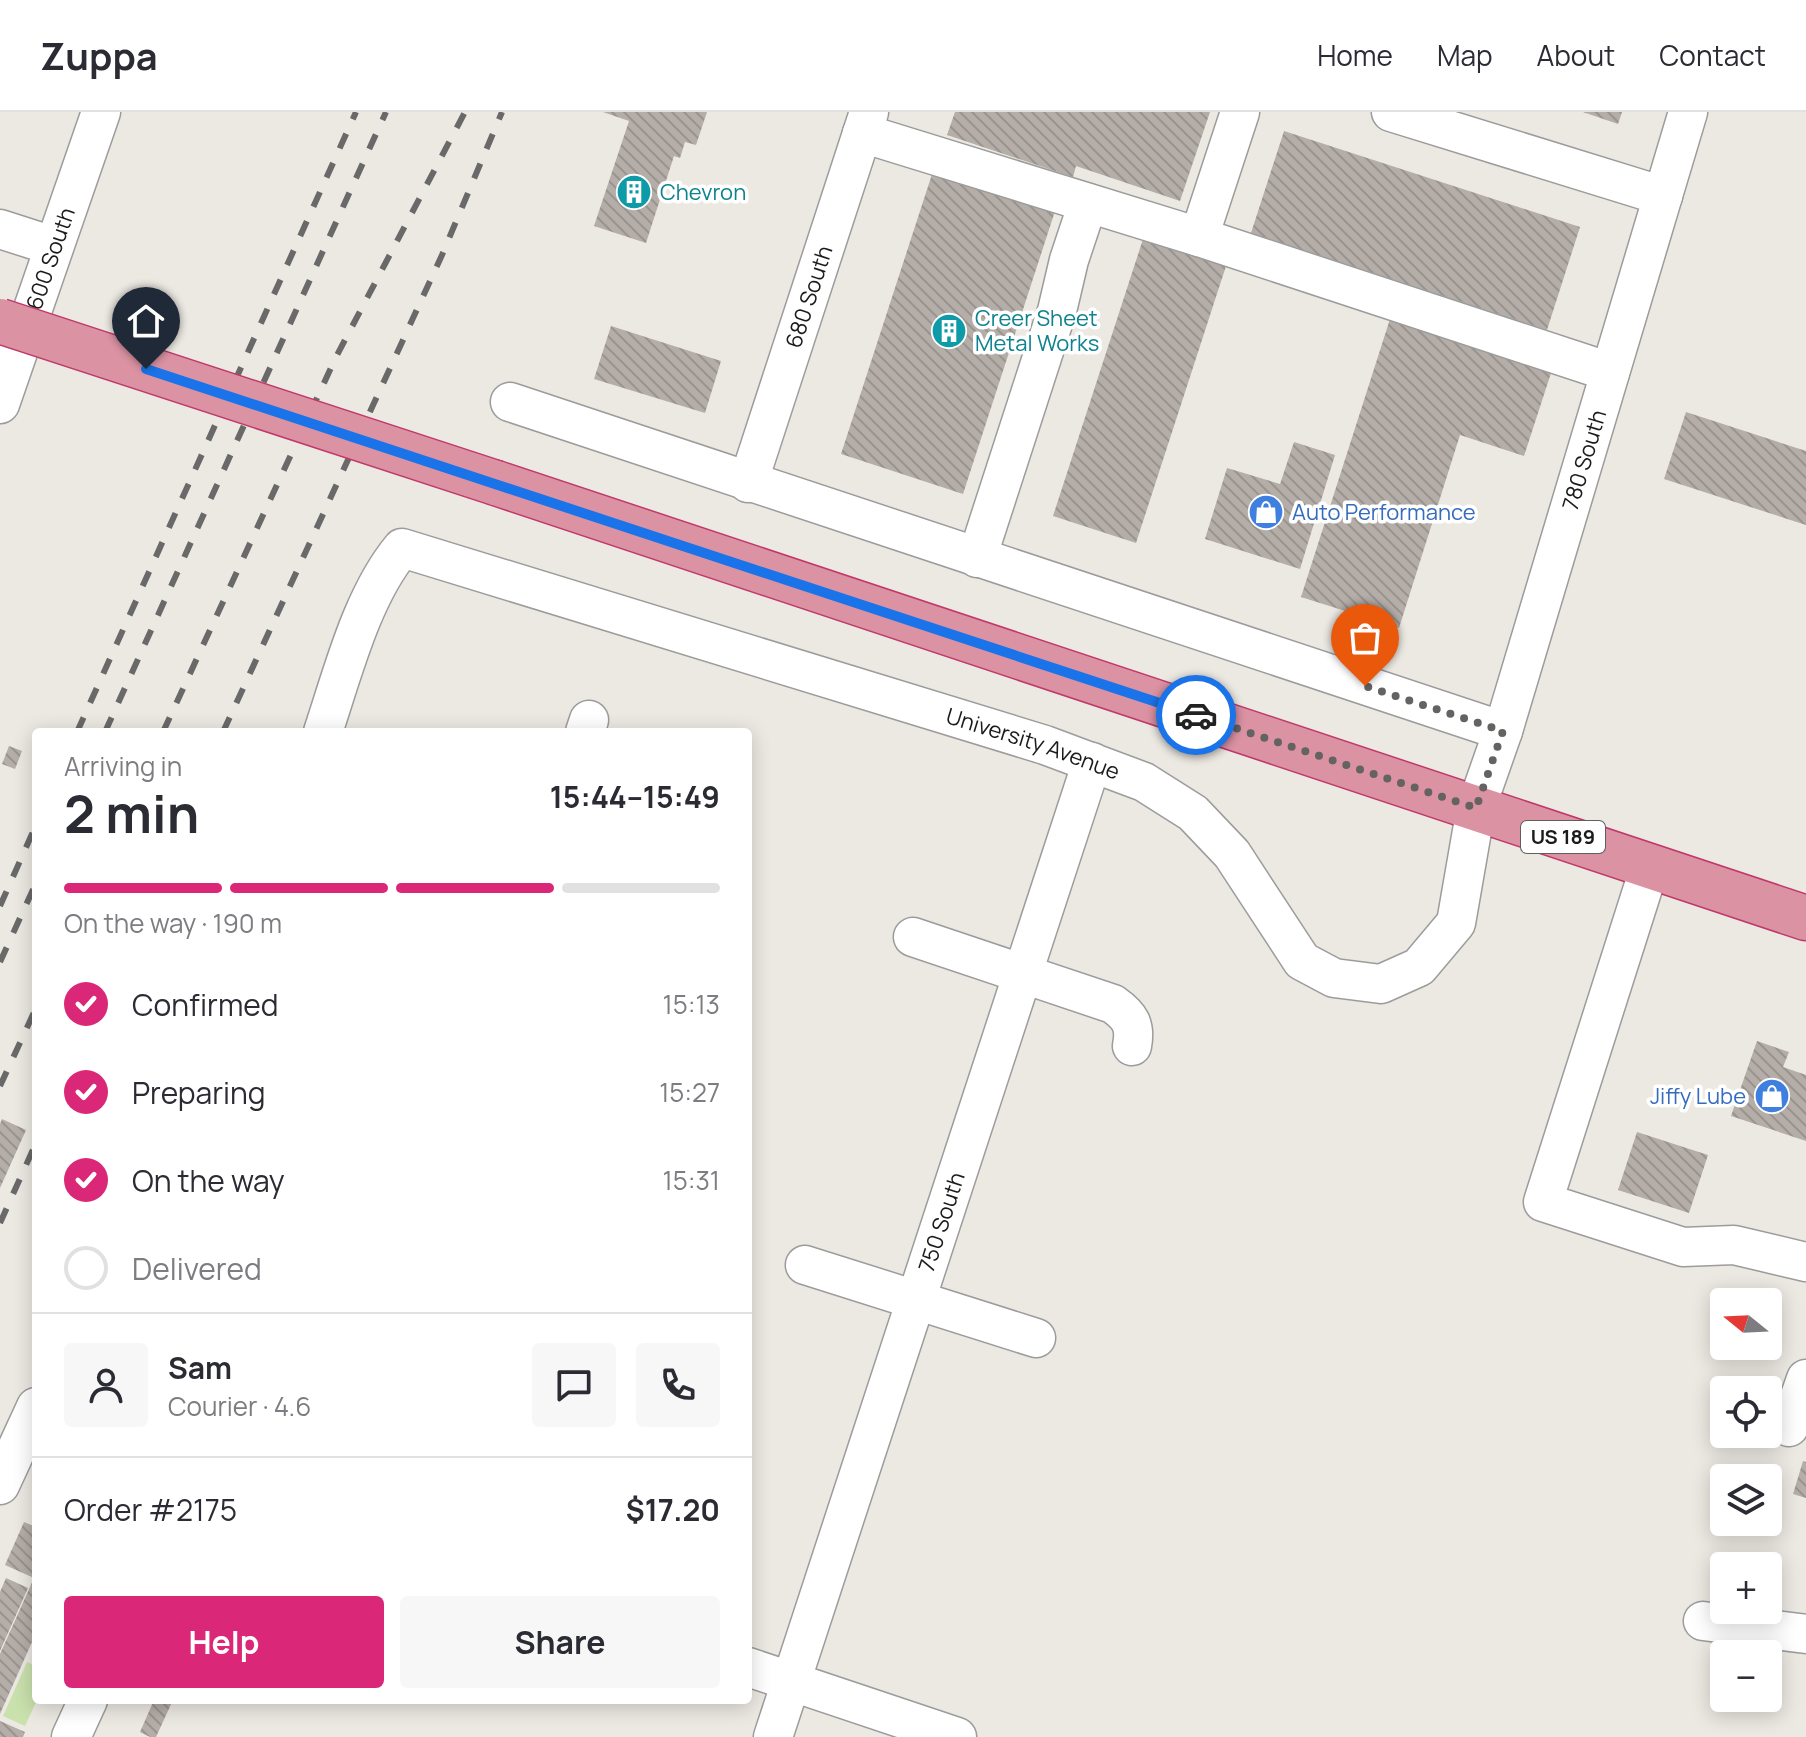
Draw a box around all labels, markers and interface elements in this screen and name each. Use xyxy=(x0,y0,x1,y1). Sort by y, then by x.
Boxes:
text: Zuppa xyxy=(40,29,158,81)
text: Home xyxy=(1317,36,1393,74)
text: Map xyxy=(1437,36,1493,74)
text: About xyxy=(1537,36,1615,74)
text: Contact xyxy=(1659,36,1766,74)
building icon: Chevron xyxy=(615,173,653,211)
place label: Chevron xyxy=(660,177,746,207)
street label: 600 South xyxy=(19,203,82,314)
street label: 680 South xyxy=(778,242,839,352)
pin xyxy=(112,287,180,369)
icon: home xyxy=(124,299,168,343)
place label: Creer Sheet Metal Works xyxy=(975,303,1099,358)
building icon: Creer Sheet Metal Works xyxy=(930,312,968,350)
street label: 780 South xyxy=(1555,406,1613,514)
shop icon: Auto Performance xyxy=(1247,493,1285,531)
place label: Auto Performance xyxy=(1292,497,1476,527)
pin xyxy=(1331,604,1399,686)
icon: bag xyxy=(1343,616,1387,660)
courier xyxy=(1156,675,1236,755)
icon: car xyxy=(1174,693,1218,737)
street label: University Avenue xyxy=(943,701,1124,787)
text: Arriving in xyxy=(64,748,182,784)
text: 15:44–15:49 xyxy=(550,776,720,817)
text: 2 min xyxy=(64,778,199,849)
road number: US 189 xyxy=(1521,821,1605,853)
text: On the way · 190 m xyxy=(64,905,282,941)
icon: check xyxy=(64,982,108,1026)
text: Confirmed xyxy=(132,984,279,1025)
text: 15:13 xyxy=(663,986,720,1022)
icon: check xyxy=(64,1070,108,1114)
text: Preparing xyxy=(132,1072,266,1113)
text: 15:27 xyxy=(659,1074,720,1110)
shop icon: Jiffy Lube xyxy=(1753,1077,1791,1115)
place label: Jiffy Lube xyxy=(1650,1081,1746,1111)
icon: check xyxy=(64,1158,108,1202)
text: On the way xyxy=(132,1160,285,1201)
text: 15:31 xyxy=(663,1162,720,1198)
street label: 750 South xyxy=(911,1168,972,1276)
text: Delivered xyxy=(132,1248,262,1289)
north arrow xyxy=(1710,1288,1782,1360)
map controls xyxy=(1710,1288,1782,1712)
button: person xyxy=(64,1343,148,1427)
button: chat xyxy=(532,1343,616,1427)
button: phone xyxy=(636,1343,720,1427)
text: Sam xyxy=(168,1347,232,1388)
button: locate xyxy=(1710,1376,1782,1448)
text: Courier · 4.6 xyxy=(168,1388,311,1424)
button: layers xyxy=(1710,1464,1782,1536)
text: Order #2175 xyxy=(64,1489,237,1530)
text: $17.20 xyxy=(626,1489,720,1530)
button: + xyxy=(1710,1552,1782,1624)
button: Help xyxy=(64,1596,384,1688)
button: Share xyxy=(400,1596,720,1688)
button: − xyxy=(1710,1640,1782,1712)

